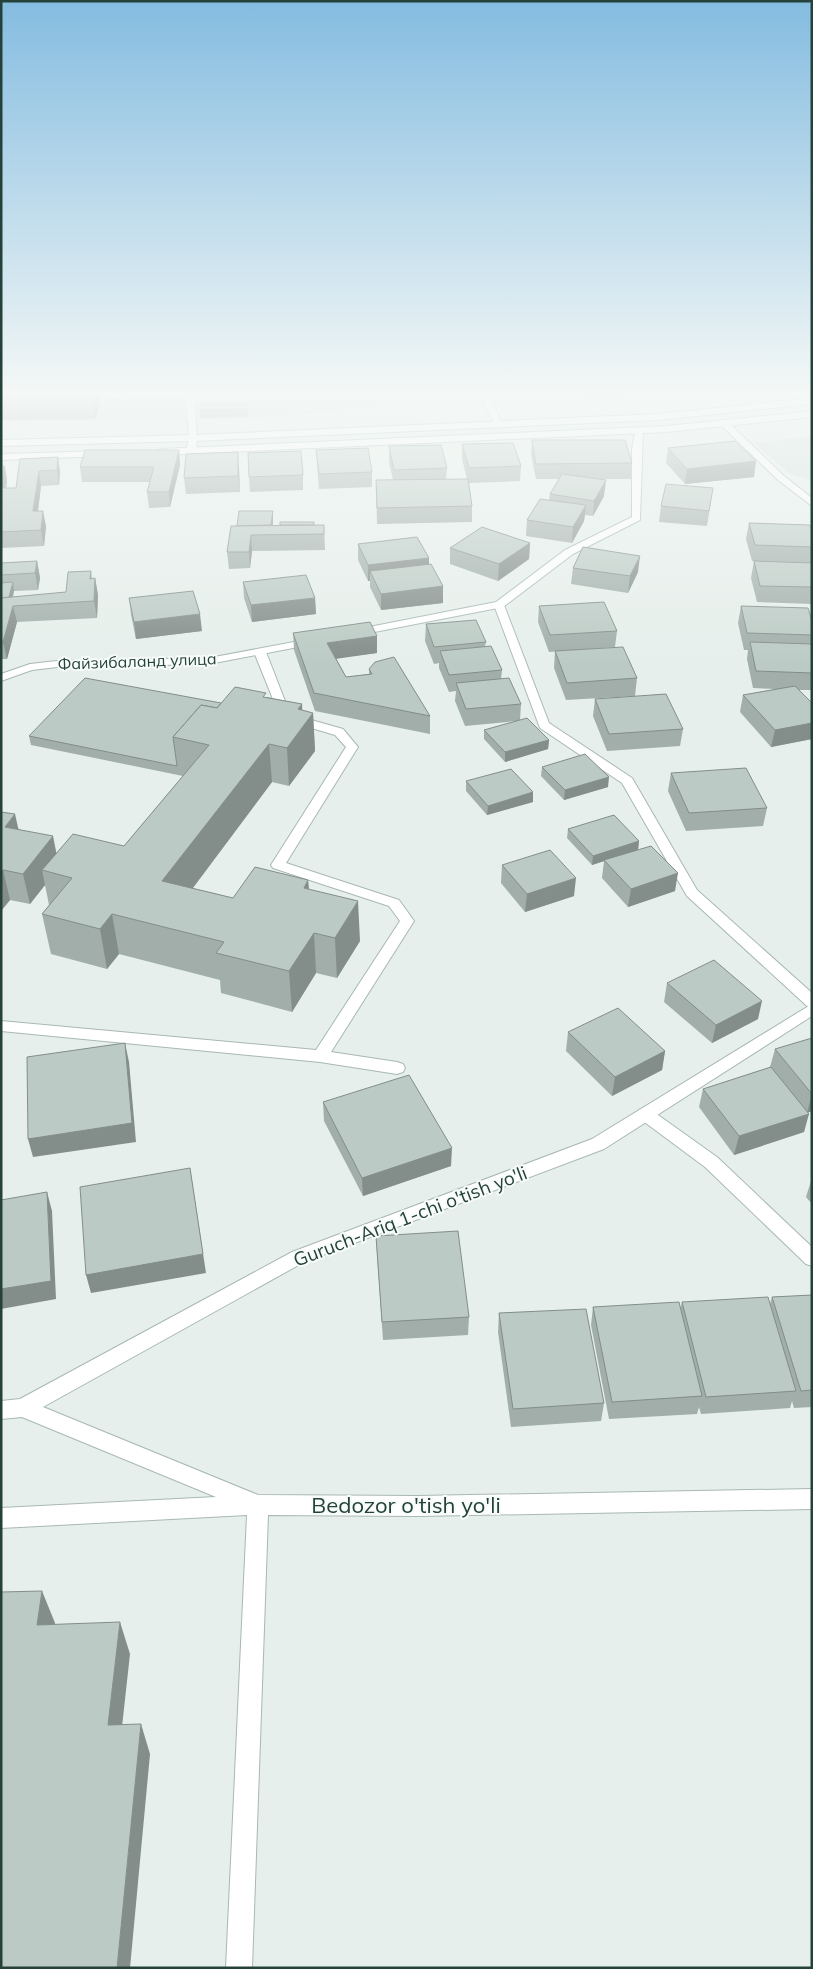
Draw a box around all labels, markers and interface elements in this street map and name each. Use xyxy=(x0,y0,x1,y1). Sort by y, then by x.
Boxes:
street label: Файзибаланд улица xyxy=(57,648,217,674)
street label: Guruch-Ariq 1-chi o'tish yo'li xyxy=(290,1160,530,1272)
street label: Bedozor o'tish yo'li xyxy=(311,1491,501,1519)

